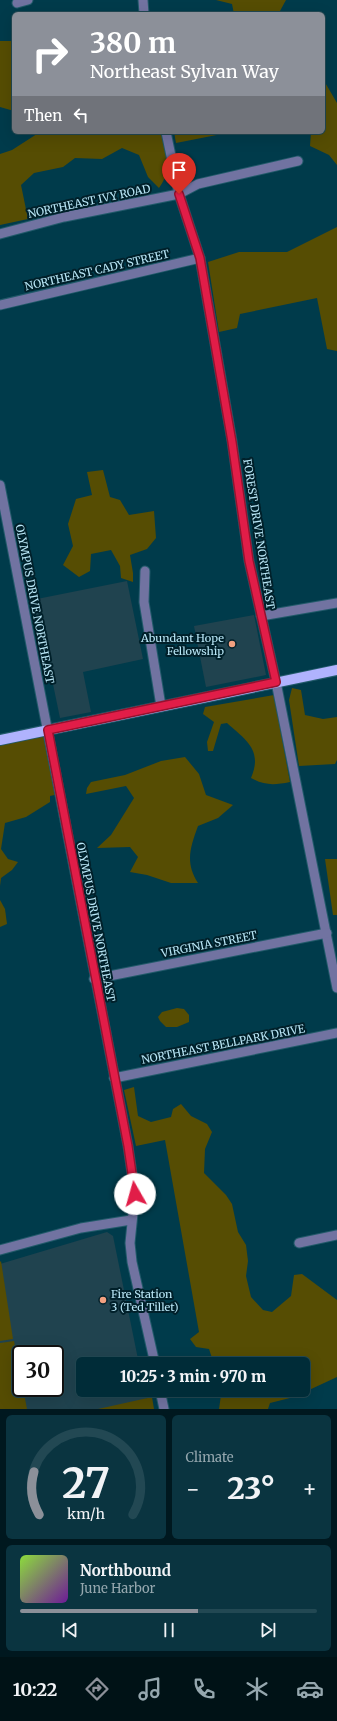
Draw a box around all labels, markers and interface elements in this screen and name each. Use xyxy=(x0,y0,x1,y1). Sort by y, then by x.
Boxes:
text: 380 m xyxy=(90,25,176,61)
icon: right xyxy=(24,28,76,80)
text: Northeast Sylvan Way xyxy=(90,60,279,83)
icon: left xyxy=(70,104,92,126)
text: Then xyxy=(24,106,62,125)
pin xyxy=(162,153,196,194)
icon: arrive xyxy=(168,159,190,181)
street label: NORTHEAST IVY ROAD xyxy=(26,181,152,221)
street label: NORTHEAST CADY STREET xyxy=(23,246,171,293)
street label: FOREST DRIVE NORTHEAST xyxy=(240,458,278,611)
street label: OLYMPUS DRIVE NORTHEAST xyxy=(13,523,57,685)
place label: Abundant Hope Fellowship xyxy=(140,631,224,658)
marker: Abundant Hope Fellowship xyxy=(227,639,237,649)
street label: OLYMPUS DRIVE NORTHEAST xyxy=(74,841,118,1003)
street label: VIRGINIA STREET xyxy=(159,928,258,960)
street label: NORTHEAST BELLPARK DRIVE xyxy=(140,1021,306,1067)
position arrow xyxy=(114,1173,156,1215)
place label: Fire Station 3 (Ted Tillet) xyxy=(111,1287,178,1314)
marker: Fire Station 3 (Ted Tillet) xyxy=(98,1295,108,1305)
speed limit sign: 30 xyxy=(12,1345,64,1397)
text: 10:25 · 3 min · 970 m xyxy=(120,1367,266,1386)
text: Climate xyxy=(186,1449,234,1466)
text: 27 xyxy=(62,1457,110,1509)
text: 23° xyxy=(227,1469,275,1507)
text: − xyxy=(186,1475,200,1503)
text: + xyxy=(302,1475,317,1503)
text: km/h xyxy=(67,1505,105,1523)
text: Northbound xyxy=(80,1561,171,1580)
text: June Harbor xyxy=(80,1580,155,1597)
icon: previous xyxy=(59,1619,81,1641)
icon: pause xyxy=(158,1619,180,1641)
icon: next xyxy=(257,1619,279,1641)
icon: directions xyxy=(83,1675,111,1703)
icon: music xyxy=(136,1675,164,1703)
icon: phone xyxy=(190,1675,218,1703)
icon: climate xyxy=(243,1675,271,1703)
icon: car xyxy=(296,1675,324,1703)
text: 10:22 xyxy=(13,1678,57,1701)

